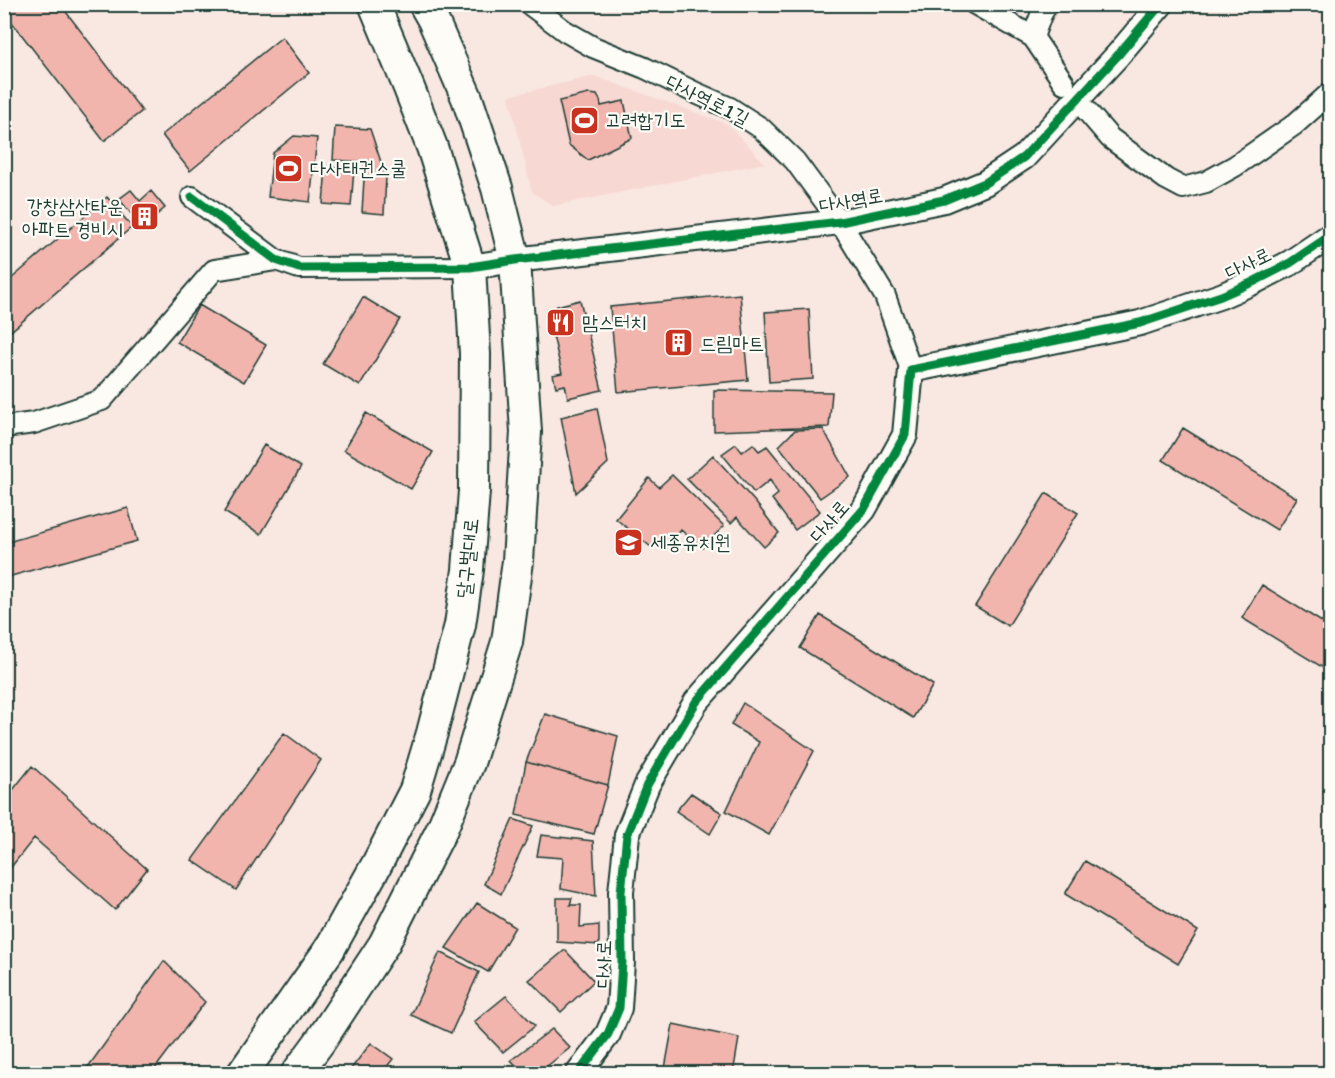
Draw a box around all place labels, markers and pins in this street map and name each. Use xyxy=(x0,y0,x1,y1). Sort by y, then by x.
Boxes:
sports icon: 고려합기도 xyxy=(568,104,600,136)
place label: 고려합기도 xyxy=(605,108,685,132)
sports icon: 다사태권스쿨 xyxy=(273,152,305,184)
place label: 다사태권스쿨 xyxy=(310,156,407,180)
place label: 강창삼산타운 아파트 경비시 xyxy=(22,194,123,241)
building icon: 강창삼산타운 아파트 경비시 xyxy=(128,201,160,233)
restaurant icon: 맘스터치 xyxy=(545,306,577,338)
place label: 맘스터치 xyxy=(582,310,646,334)
building icon: 드림마트 xyxy=(663,327,695,359)
place label: 드림마트 xyxy=(700,331,764,355)
school or university icon: 세종유치원 xyxy=(613,526,645,558)
place label: 세종유치원 xyxy=(650,530,730,554)

